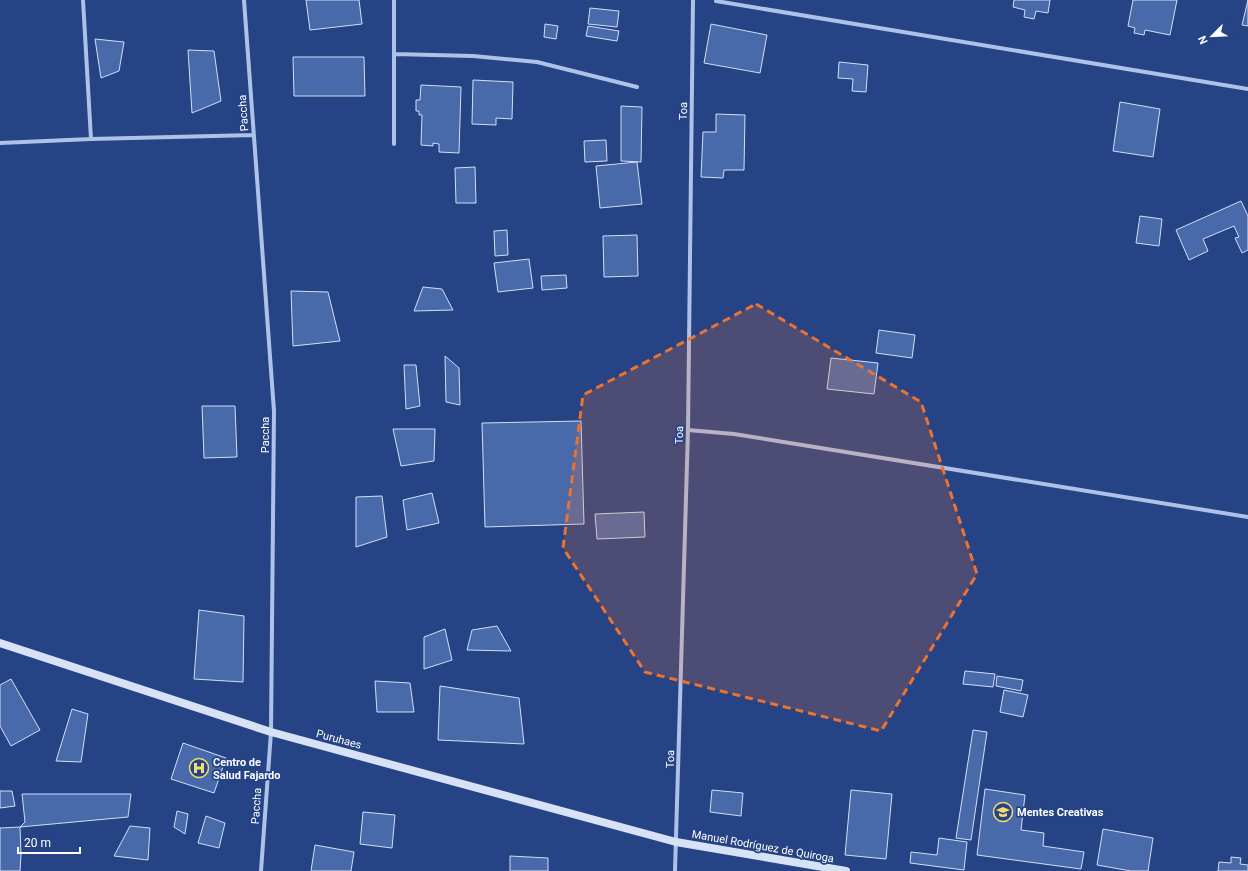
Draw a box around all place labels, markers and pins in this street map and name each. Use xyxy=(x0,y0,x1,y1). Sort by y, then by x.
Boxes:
place label: Centro de Salud Fajardo xyxy=(213,756,280,782)
hospital icon: Centro de Salud Fajardo xyxy=(188,757,210,779)
school or university icon: Mentes Creativas xyxy=(992,801,1014,823)
place label: Mentes Creativas xyxy=(1017,806,1104,819)

